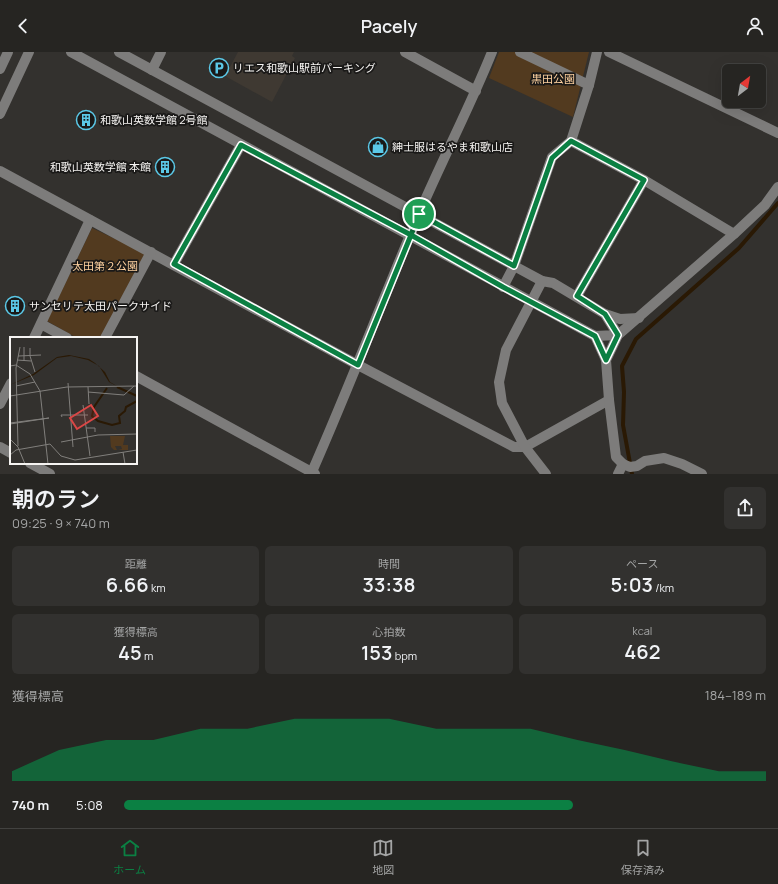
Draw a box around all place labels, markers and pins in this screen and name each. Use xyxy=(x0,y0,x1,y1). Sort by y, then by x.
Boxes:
parking icon: リエス和歌山駅前パーキング xyxy=(208,57,230,79)
place label: リエス和歌山駅前パーキング xyxy=(233,60,376,75)
building icon: 和歌山英数学館 2号館 xyxy=(75,109,97,131)
place label: 和歌山英数学館 2号館 xyxy=(100,112,207,127)
shop icon: 紳士服はるやま和歌山店 xyxy=(367,136,389,158)
place label: 紳士服はるやま和歌山店 xyxy=(392,139,513,154)
building icon: 和歌山英数学館 本館 xyxy=(154,156,176,178)
place label: 和歌山英数学館 本館 xyxy=(50,159,151,174)
pin xyxy=(402,197,436,231)
building icon: サンセリテ太田パークサイド xyxy=(4,295,26,317)
place label: サンセリテ太田パークサイド xyxy=(29,298,172,313)

